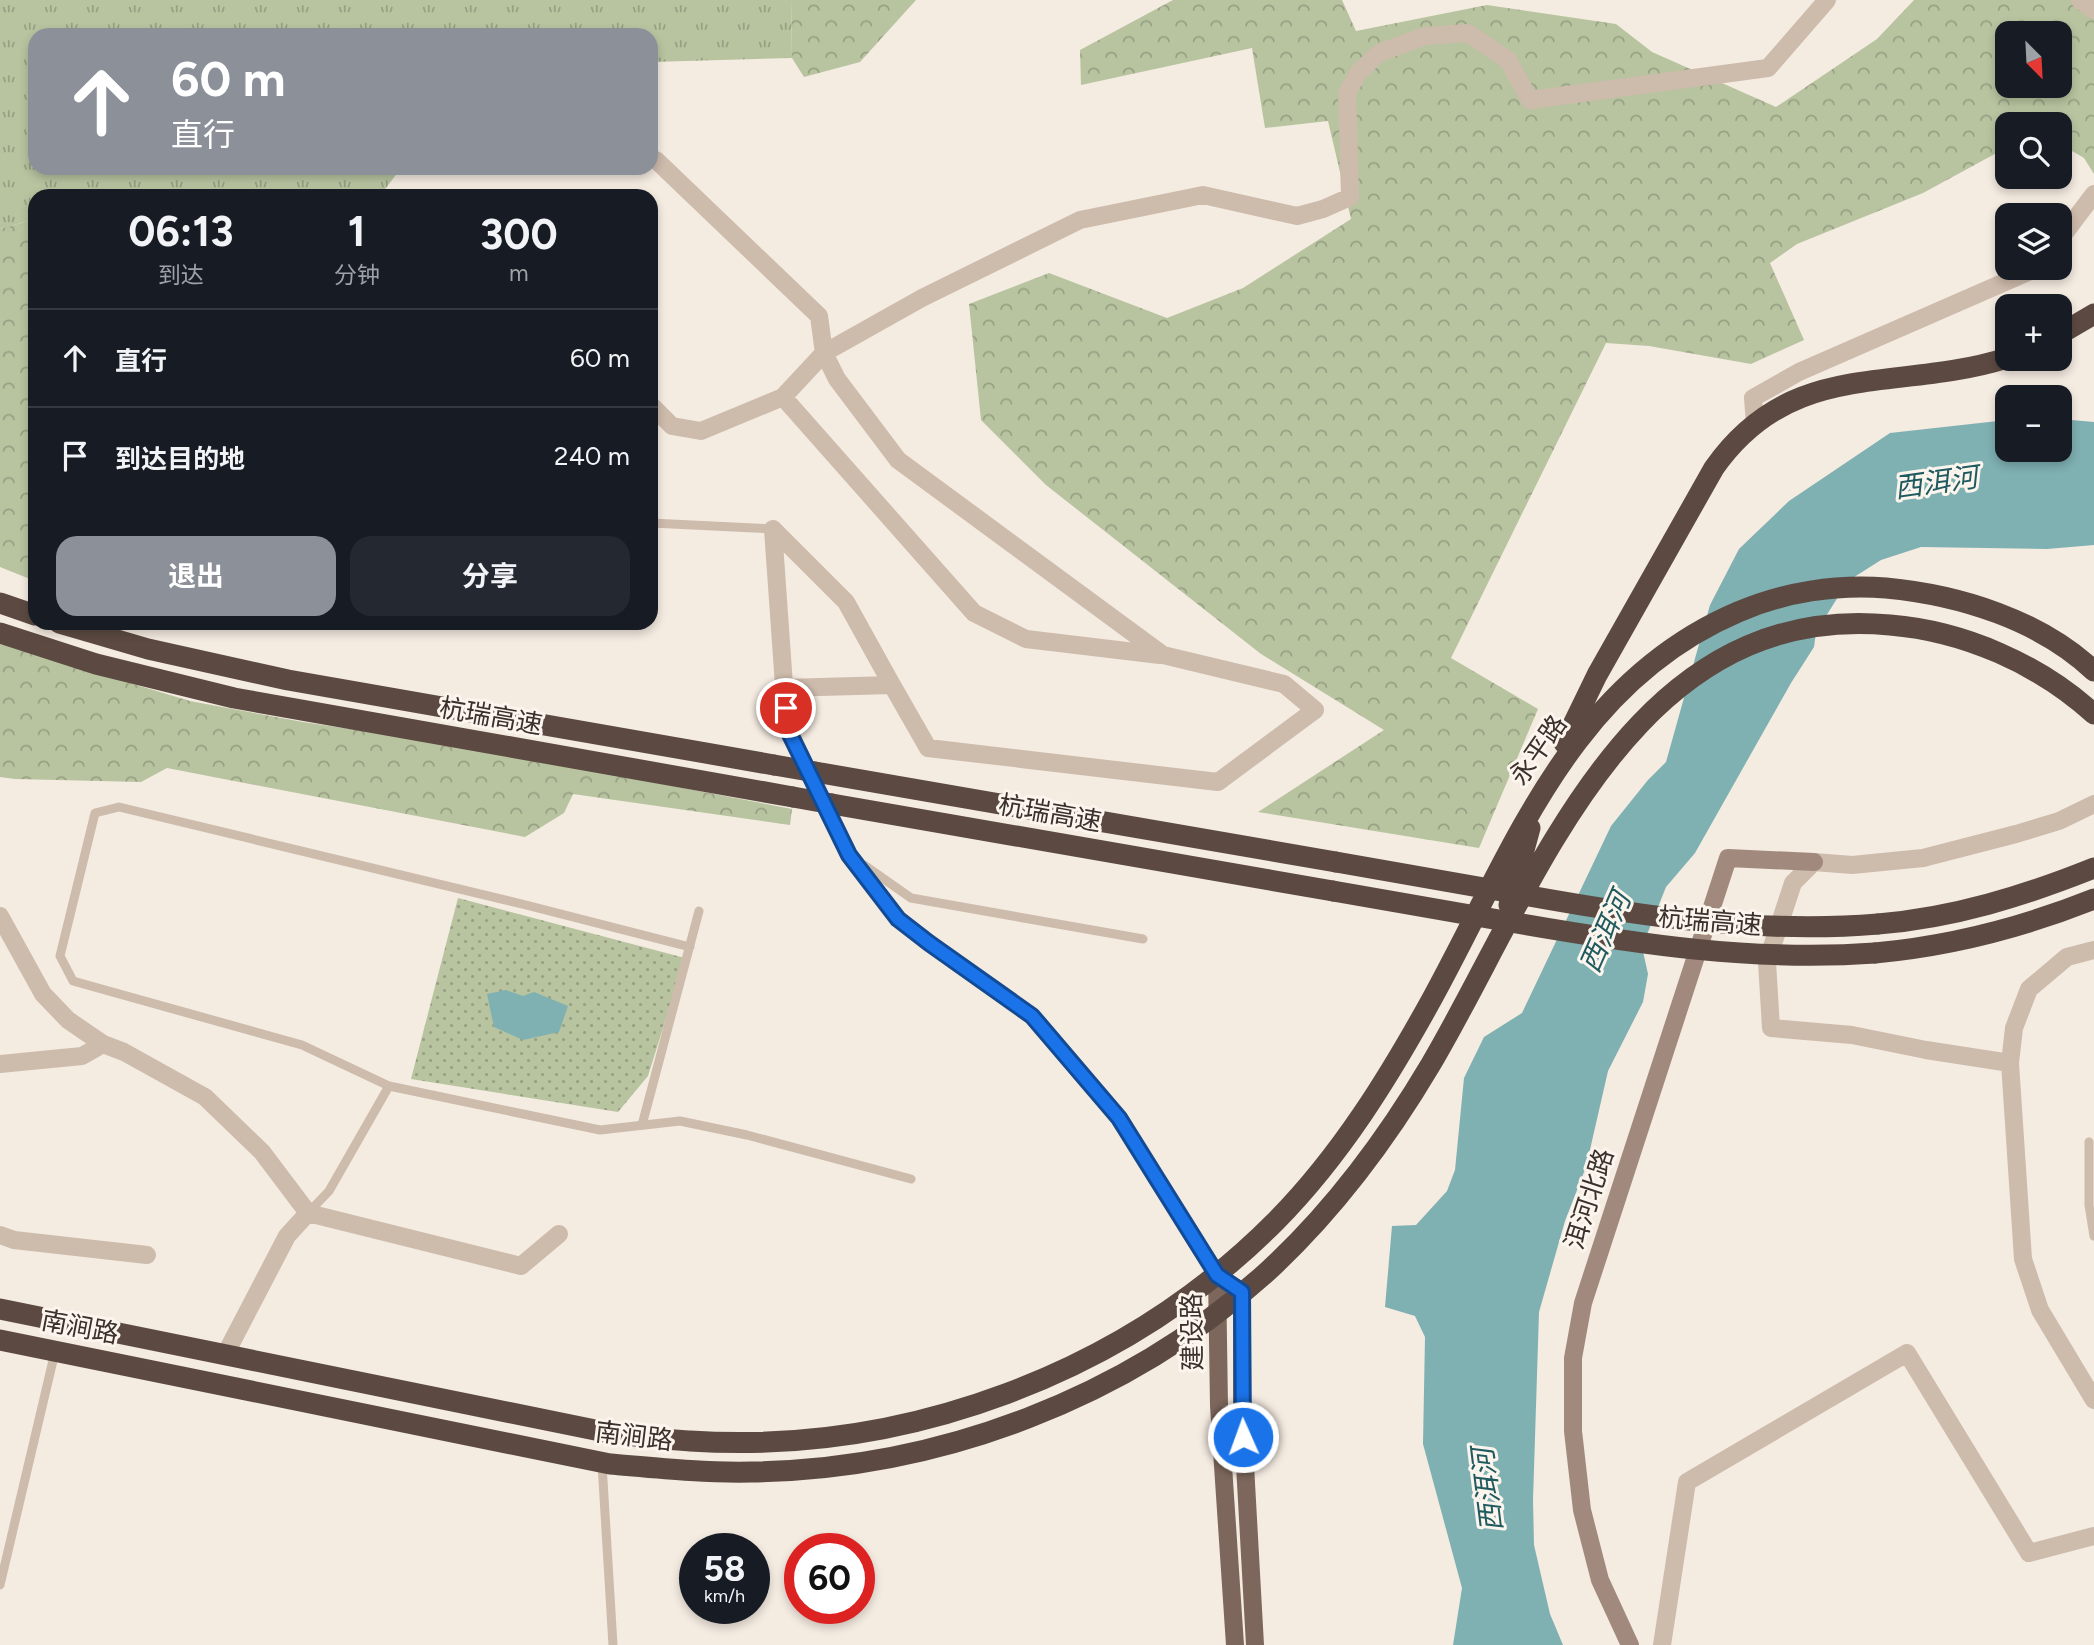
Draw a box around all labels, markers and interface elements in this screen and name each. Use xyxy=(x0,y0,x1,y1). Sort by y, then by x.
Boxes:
north arrow xyxy=(1995,21,2072,98)
map controls xyxy=(1995,21,2072,462)
text: 60 m xyxy=(171,49,286,108)
icon: ahead xyxy=(56,56,147,147)
button: search xyxy=(1995,112,2072,189)
text: 直行 xyxy=(171,116,235,154)
button: layers xyxy=(1995,203,2072,280)
text: 06:13 xyxy=(128,206,234,257)
text: 1 xyxy=(348,206,366,257)
text: 300 xyxy=(480,209,558,260)
text: m xyxy=(509,259,529,287)
text: 到达 xyxy=(158,261,204,289)
text: 分钟 xyxy=(334,261,380,289)
button: + xyxy=(1995,294,2072,371)
icon: ahead xyxy=(56,339,94,377)
text: 60 m xyxy=(570,342,630,374)
text: 直行 xyxy=(115,345,167,377)
button: − xyxy=(1995,385,2072,462)
icon: arrive xyxy=(56,437,94,475)
text: 240 m xyxy=(554,440,630,472)
text: 到达目的地 xyxy=(115,443,245,475)
water label: 西洱河 xyxy=(1892,459,1985,505)
button: 退出 xyxy=(56,536,336,616)
button: 分享 xyxy=(350,536,630,616)
pin xyxy=(756,678,816,738)
icon: arrive xyxy=(767,689,805,727)
street label: 杭瑞高速 xyxy=(437,691,545,741)
street label: 永平路 xyxy=(1503,709,1573,791)
street label: 杭瑞高速 xyxy=(996,788,1104,838)
water label: 西洱河 xyxy=(1572,882,1640,977)
street label: 杭瑞高速 xyxy=(1657,901,1763,941)
street label: 洱河北路 xyxy=(1558,1145,1620,1253)
street label: 建设路 xyxy=(1175,1293,1209,1371)
street label: 南涧路 xyxy=(39,1304,121,1350)
position arrow xyxy=(1206,1400,1280,1474)
street label: 南涧路 xyxy=(593,1415,675,1457)
water label: 西洱河 xyxy=(1464,1441,1509,1534)
speed limit sign: 60 xyxy=(784,1533,875,1624)
text: 58 xyxy=(704,1548,745,1590)
text: km/h xyxy=(704,1585,745,1607)

